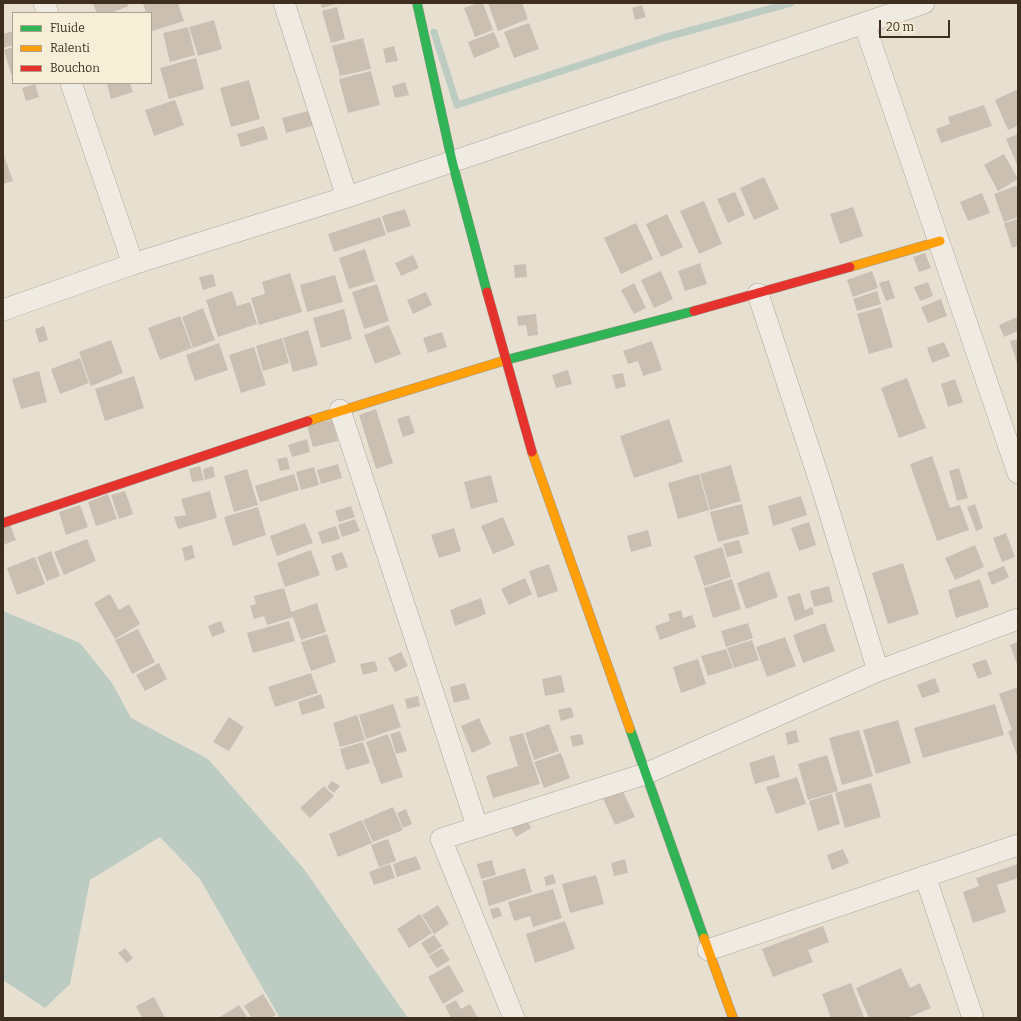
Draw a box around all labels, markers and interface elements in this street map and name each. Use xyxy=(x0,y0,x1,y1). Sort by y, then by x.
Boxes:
legend xyxy=(12,12,152,84)
scale bar xyxy=(881,12,952,38)
text: 20 m xyxy=(886,20,914,34)
text: Fluide xyxy=(50,21,85,35)
text: Ralenti xyxy=(50,41,90,55)
text: Bouchon xyxy=(50,61,100,75)

